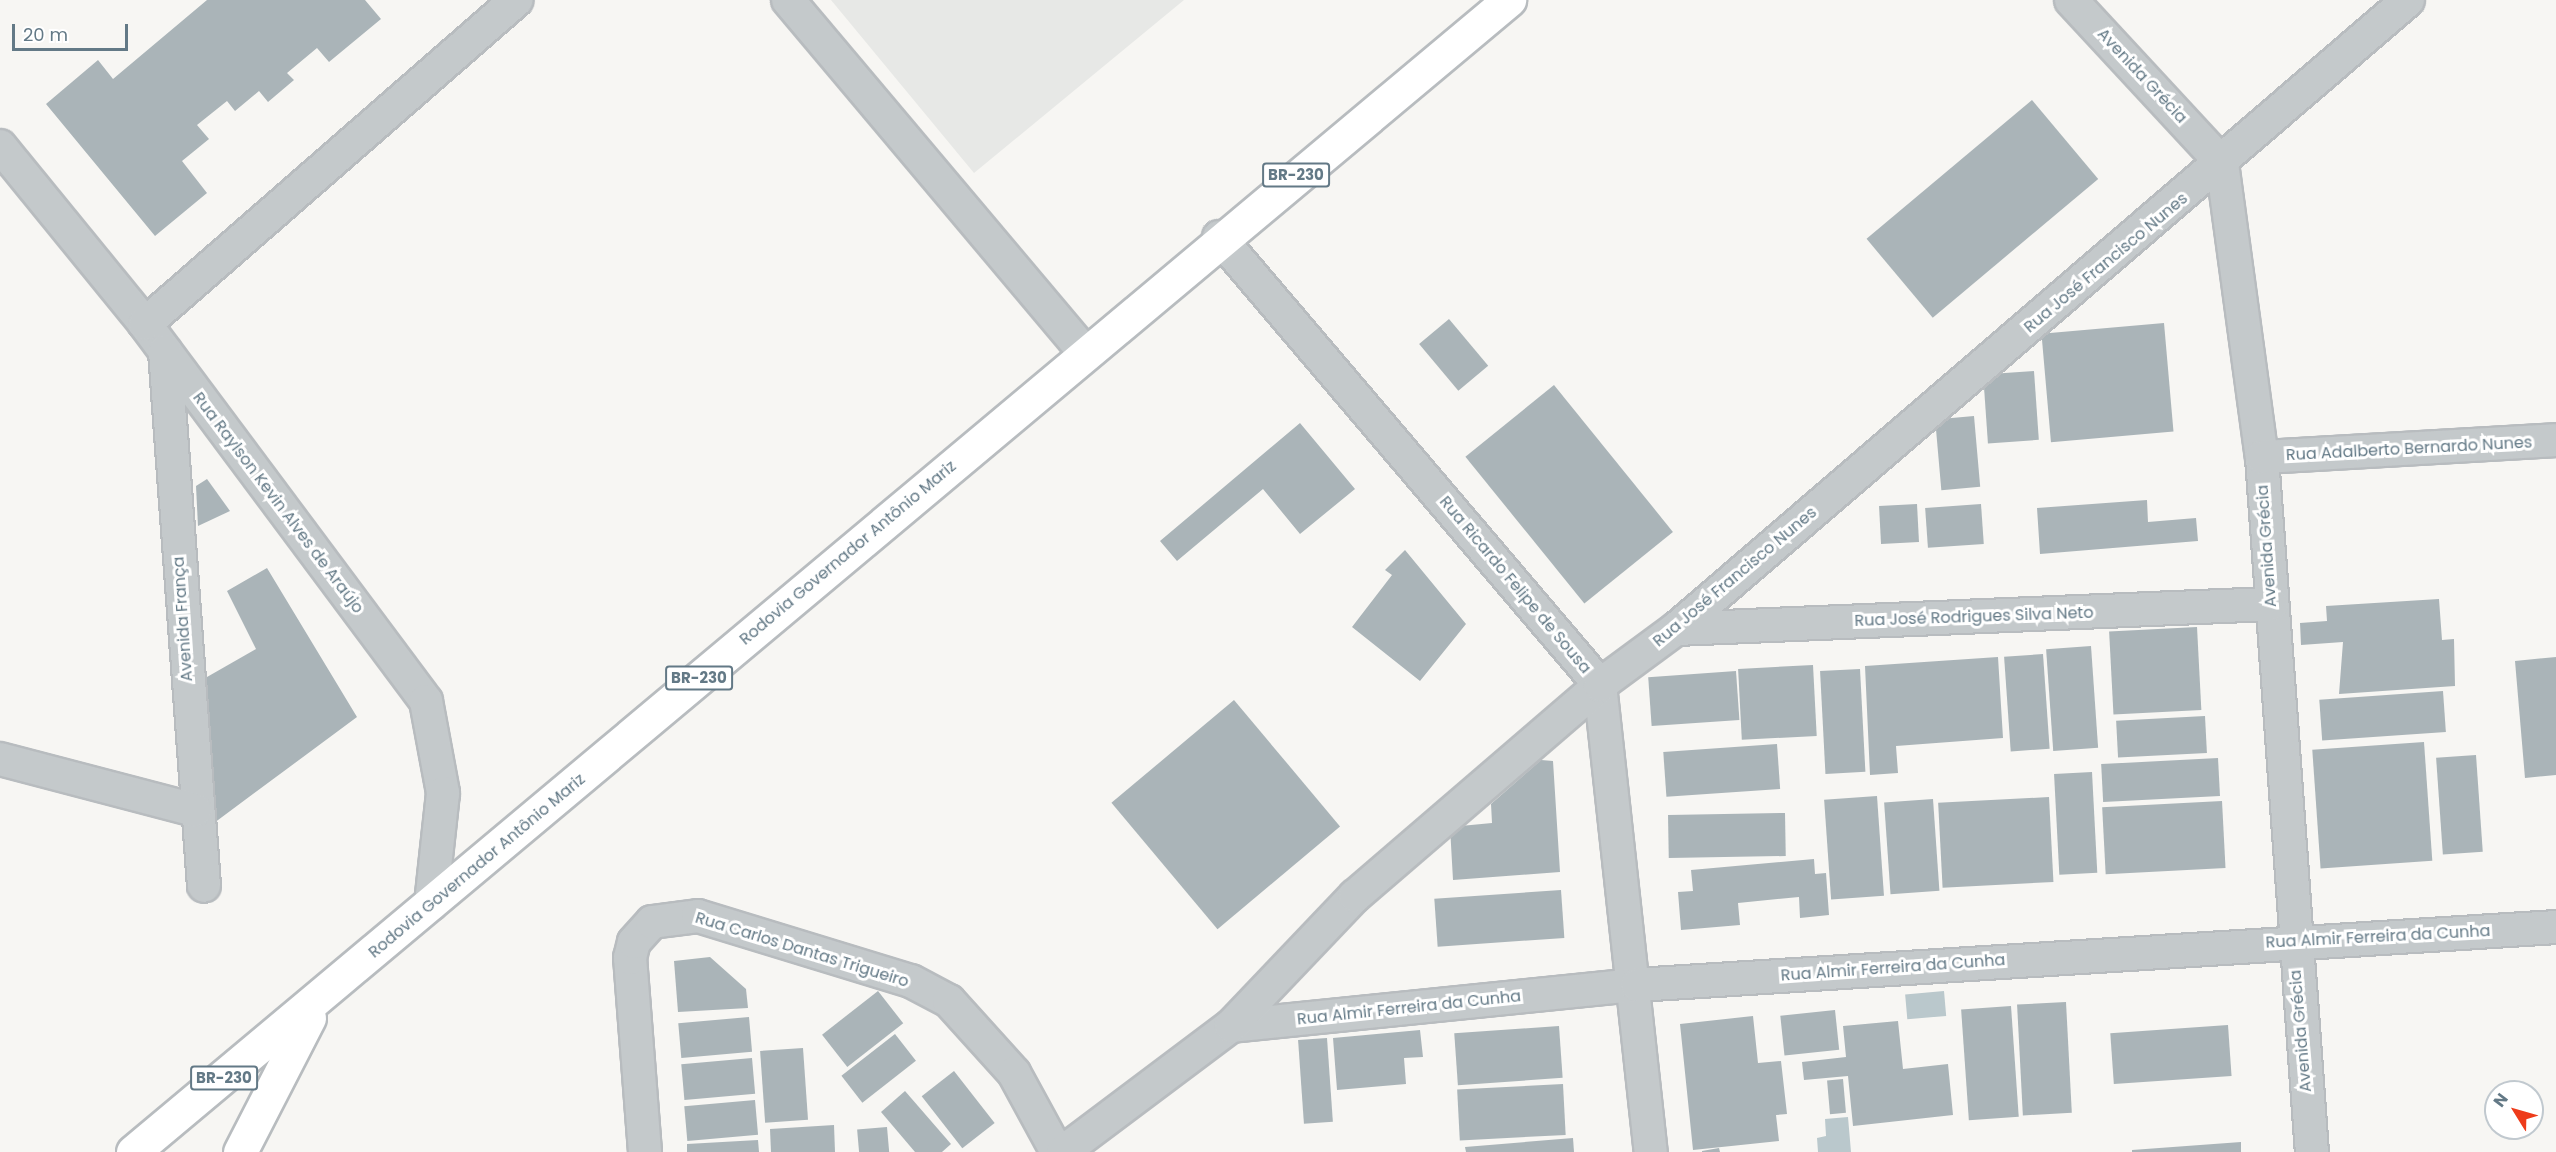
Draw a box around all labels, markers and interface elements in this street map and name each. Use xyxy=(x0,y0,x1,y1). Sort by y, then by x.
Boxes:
scale bar xyxy=(15,12,130,50)
text: 20 m xyxy=(23,22,68,47)
street label: Avenida Grécia xyxy=(2093,25,2191,127)
road number: BR-230 xyxy=(1262,163,1330,187)
street label: Rua José Francisco Nunes xyxy=(2020,189,2192,337)
street label: Rua Raylson Kevin Alves de Araújo xyxy=(189,389,367,617)
street label: Rua Adalberto Bernardo Nunes xyxy=(2285,433,2533,465)
street label: Rodovia Governador Antônio Mariz xyxy=(736,457,960,649)
street label: Avenida Grécia xyxy=(2253,484,2281,608)
street label: Rua Ricardo Felipe de Sousa xyxy=(1435,492,1595,678)
street label: Rua José Francisco Nunes xyxy=(1649,503,1821,651)
street label: Avenida França xyxy=(169,556,197,682)
street label: Rua José Rodrigues Silva Neto xyxy=(1854,603,2094,631)
road number: BR-230 xyxy=(664,666,734,690)
street label: Rodovia Governador Antônio Mariz xyxy=(365,770,589,962)
street label: Rua Carlos Dantas Trigueiro xyxy=(693,908,911,992)
street label: Rua Almir Ferreira da Cunha xyxy=(2265,922,2491,952)
street label: Rua Almir Ferreira da Cunha xyxy=(1780,951,2006,985)
street label: Avenida Grécia xyxy=(2286,969,2316,1093)
street label: Rua Almir Ferreira da Cunha xyxy=(1296,987,1522,1029)
road number: BR-230 xyxy=(190,1066,258,1090)
north arrow xyxy=(2484,1080,2544,1140)
text: N xyxy=(2488,1088,2514,1112)

